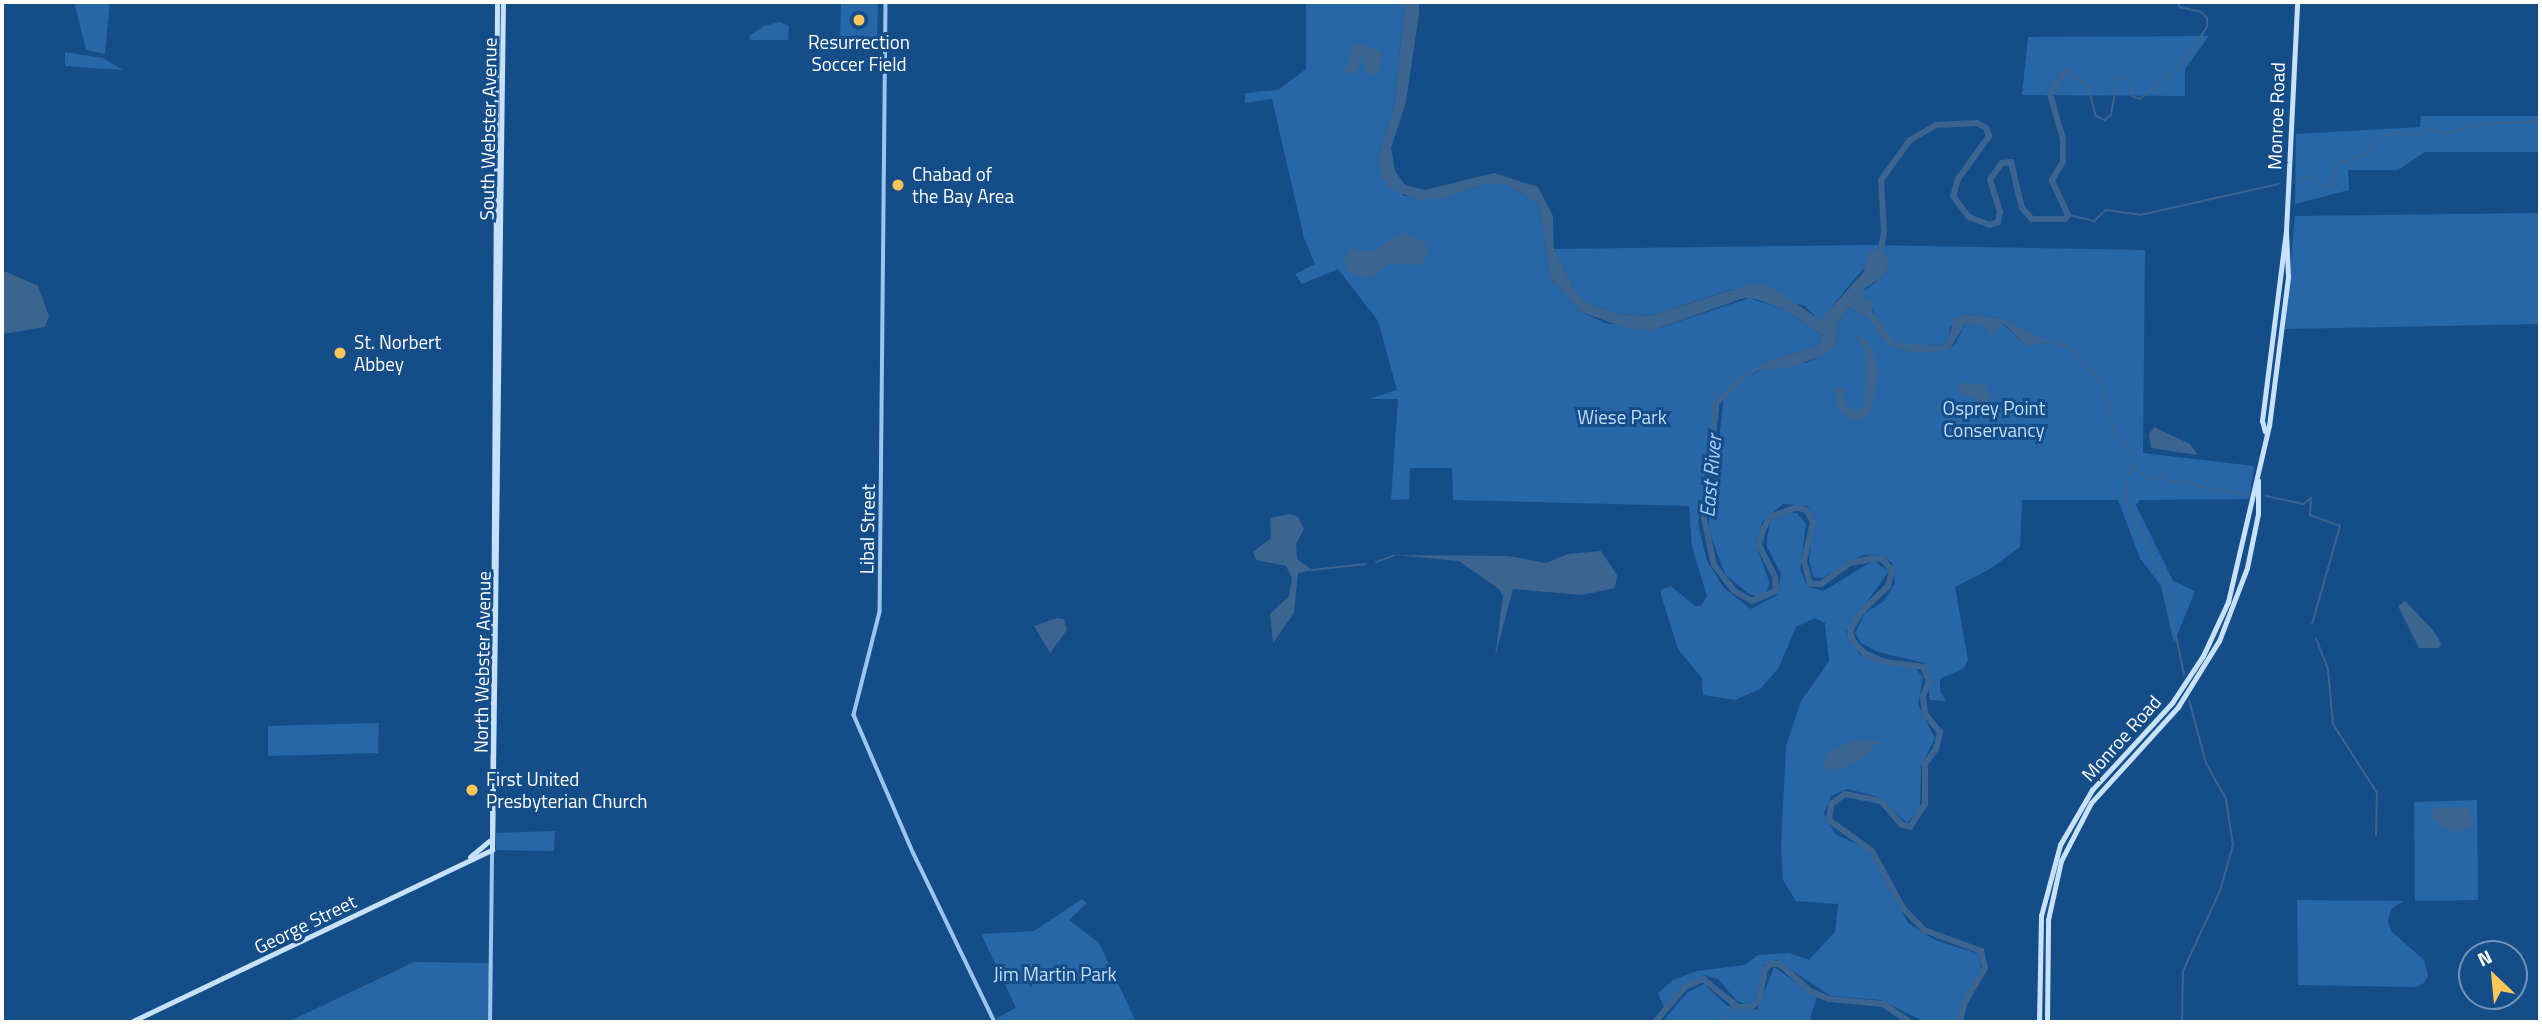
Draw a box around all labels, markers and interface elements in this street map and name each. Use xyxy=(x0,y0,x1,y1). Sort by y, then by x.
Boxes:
marker: Resurrection Soccer Field xyxy=(851,12,867,28)
place label: Resurrection Soccer Field xyxy=(808,31,910,75)
street label: South Webster Avenue xyxy=(475,37,501,221)
street label: Monroe Road xyxy=(2263,62,2289,170)
place label: Chabad of the Bay Area xyxy=(912,163,1014,207)
marker: Chabad of the Bay Area xyxy=(890,177,906,193)
place label: St. Norbert Abbey xyxy=(354,331,441,375)
marker: St. Norbert Abbey xyxy=(332,345,348,361)
park label: Osprey Point Conservancy xyxy=(1943,397,2045,441)
park label: Wiese Park xyxy=(1577,406,1667,428)
water label: East River xyxy=(1694,434,1726,518)
street label: Libal Street xyxy=(855,484,879,574)
street label: North Webster Avenue xyxy=(469,571,495,753)
street label: Monroe Road xyxy=(2077,690,2165,786)
place label: First United Presbyterian Church xyxy=(486,768,647,812)
marker: First United Presbyterian Church xyxy=(464,782,480,798)
street label: George Street xyxy=(250,890,360,958)
north arrow xyxy=(2458,940,2528,1010)
text: N xyxy=(2472,942,2497,973)
park label: Jim Martin Park xyxy=(993,963,1117,985)

